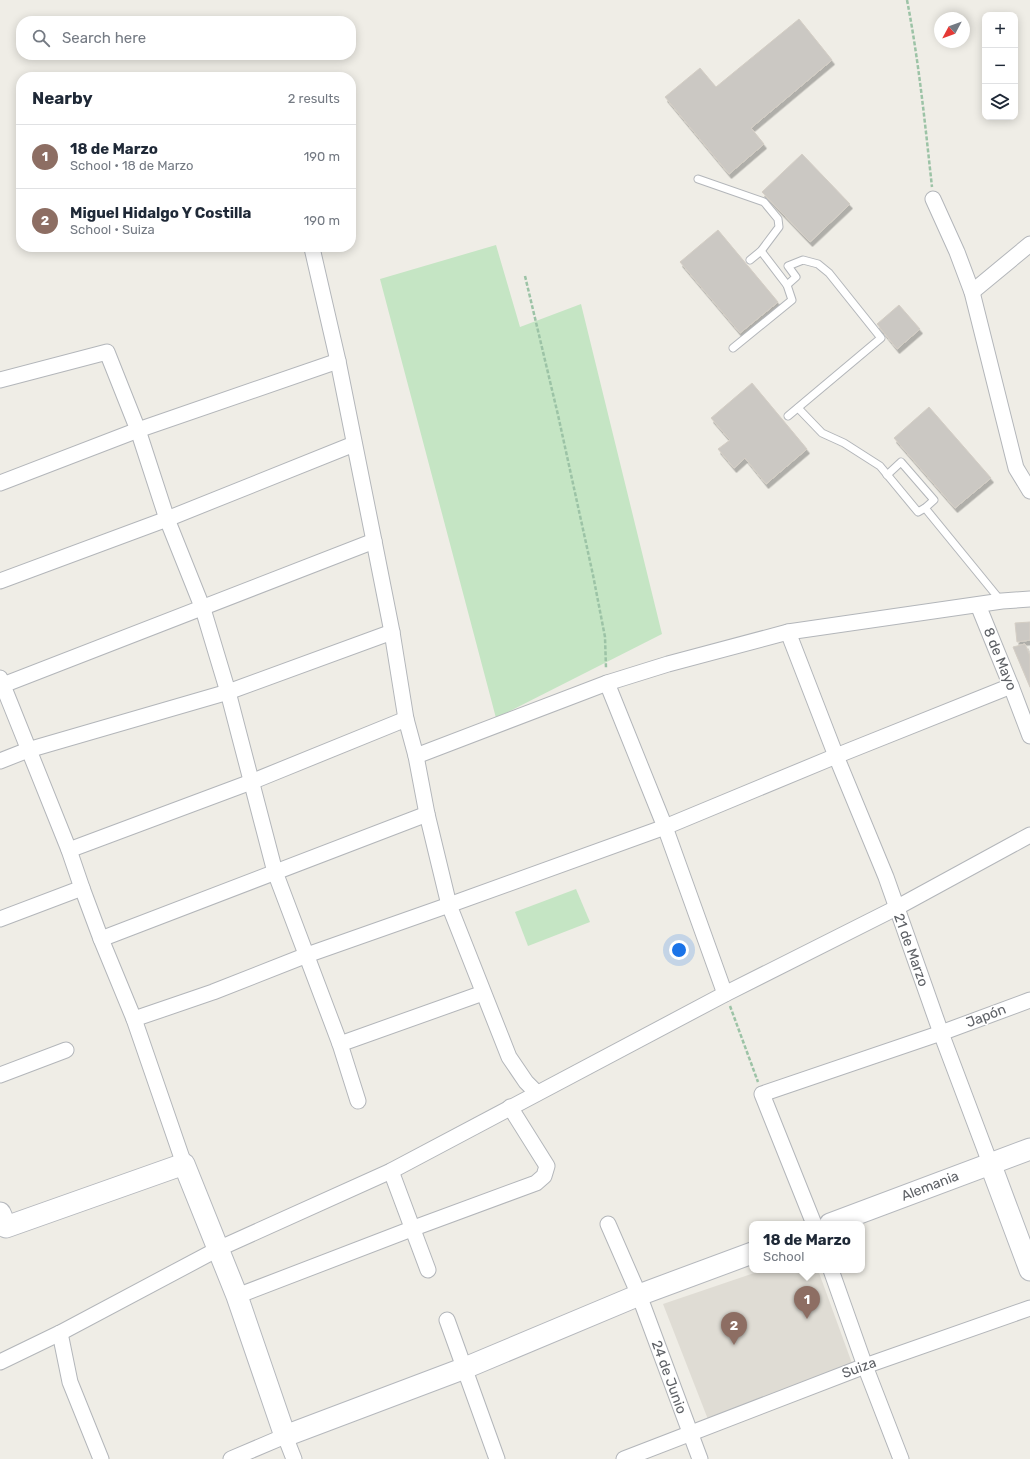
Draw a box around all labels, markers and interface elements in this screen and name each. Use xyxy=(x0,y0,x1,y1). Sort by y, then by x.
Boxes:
north arrow xyxy=(934,12,970,48)
map controls xyxy=(982,12,1018,120)
button: + xyxy=(982,12,1018,48)
search box xyxy=(16,16,356,60)
icon: search xyxy=(30,27,52,49)
text: Search here xyxy=(62,29,146,47)
button: − xyxy=(982,48,1018,84)
button: layers xyxy=(982,84,1018,120)
text: Nearby xyxy=(32,88,93,108)
text: 2 results xyxy=(288,91,340,106)
text: 18 de Marzo xyxy=(70,140,158,158)
text: 1 xyxy=(42,149,48,164)
text: 190 m xyxy=(304,149,340,164)
text: School · 18 de Marzo xyxy=(70,158,194,173)
text: Miguel Hidalgo Y Costilla xyxy=(70,204,251,222)
text: 2 xyxy=(41,213,49,228)
text: 190 m xyxy=(304,213,340,228)
text: School · Suiza xyxy=(70,222,155,237)
street label: 8 de Mayo xyxy=(980,625,1020,693)
street label: 21 de Marzo xyxy=(890,911,932,989)
your location xyxy=(669,940,689,960)
street label: Japón xyxy=(964,1001,1008,1031)
street label: Alemania xyxy=(899,1167,961,1205)
popup xyxy=(749,1221,865,1273)
text: 18 de Marzo xyxy=(763,1231,851,1249)
text: School xyxy=(763,1249,804,1264)
pin: 1 xyxy=(794,1286,820,1319)
pin: 2 xyxy=(721,1312,747,1345)
street label: 24 de Junio xyxy=(648,1338,690,1416)
street label: Suiza xyxy=(839,1354,879,1382)

